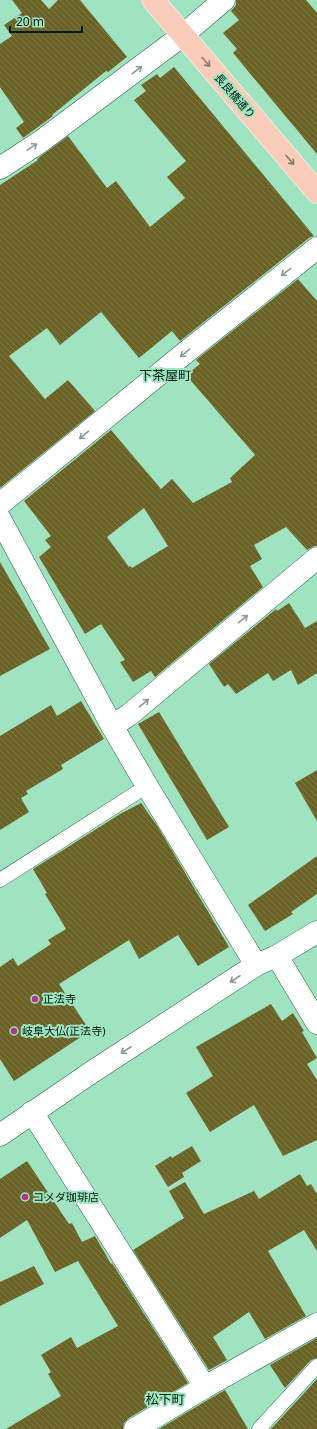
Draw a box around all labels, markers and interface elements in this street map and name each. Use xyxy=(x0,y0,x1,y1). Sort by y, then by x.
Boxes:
scale bar xyxy=(10,8,82,34)
text: 20 m xyxy=(16,13,44,30)
one-way arrow xyxy=(201,56,210,67)
one-way arrow xyxy=(131,65,142,74)
street label: 長良橋通り xyxy=(212,70,259,121)
one-way arrow xyxy=(27,143,38,151)
one-way arrow xyxy=(285,155,294,165)
one-way arrow xyxy=(281,268,292,277)
one-way arrow xyxy=(179,349,190,357)
district label: 下茶屋町 xyxy=(139,366,191,384)
one-way arrow xyxy=(79,431,89,440)
one-way arrow xyxy=(238,615,249,624)
one-way arrow xyxy=(138,698,149,707)
one-way arrow xyxy=(229,975,240,983)
place label: 正法寺 xyxy=(43,991,76,1006)
marker: 正法寺 xyxy=(30,994,40,1004)
place label: 岐阜大仏(正法寺) xyxy=(22,1023,106,1038)
marker: 岐阜大仏(正法寺) xyxy=(9,1026,19,1036)
one-way arrow xyxy=(121,1046,132,1054)
place label: コメダ珈琲店 xyxy=(33,1189,99,1204)
marker: コメダ珈琲店 xyxy=(20,1192,30,1202)
district label: 松下町 xyxy=(145,1390,185,1408)

